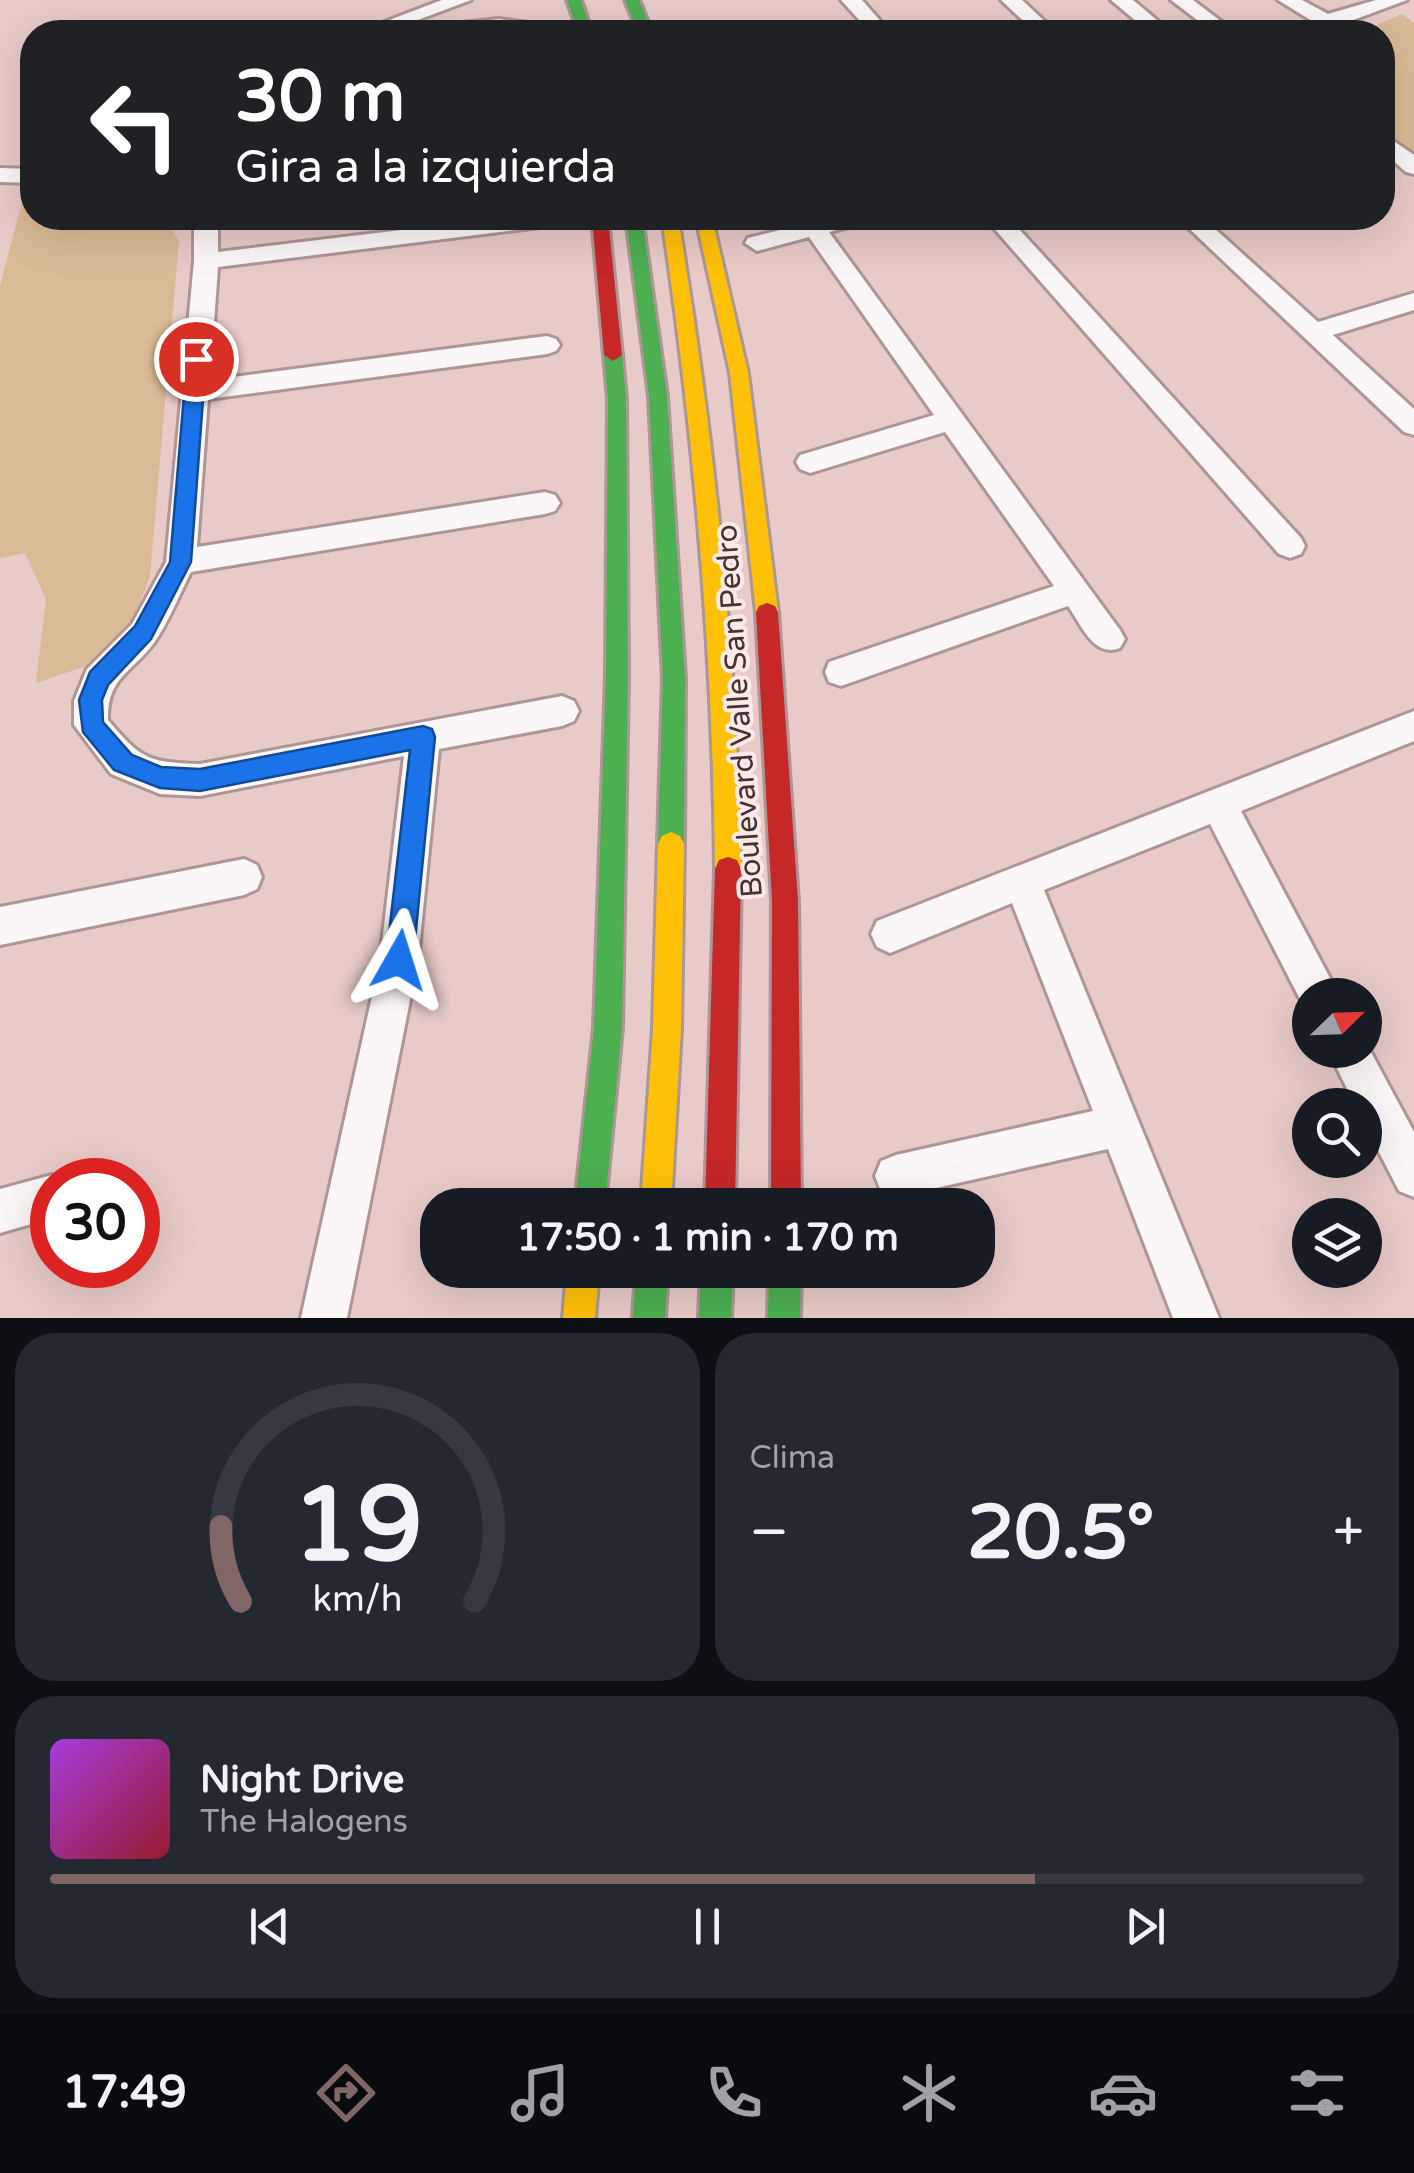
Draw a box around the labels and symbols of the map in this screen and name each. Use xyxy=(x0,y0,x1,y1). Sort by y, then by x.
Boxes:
pin xyxy=(154,317,239,402)
street label: Boulevard Valle San Pedro xyxy=(708,523,771,899)
position arrow xyxy=(347,908,451,1012)
north arrow xyxy=(1292,978,1382,1068)
speed limit sign: 30 xyxy=(30,1158,160,1288)

